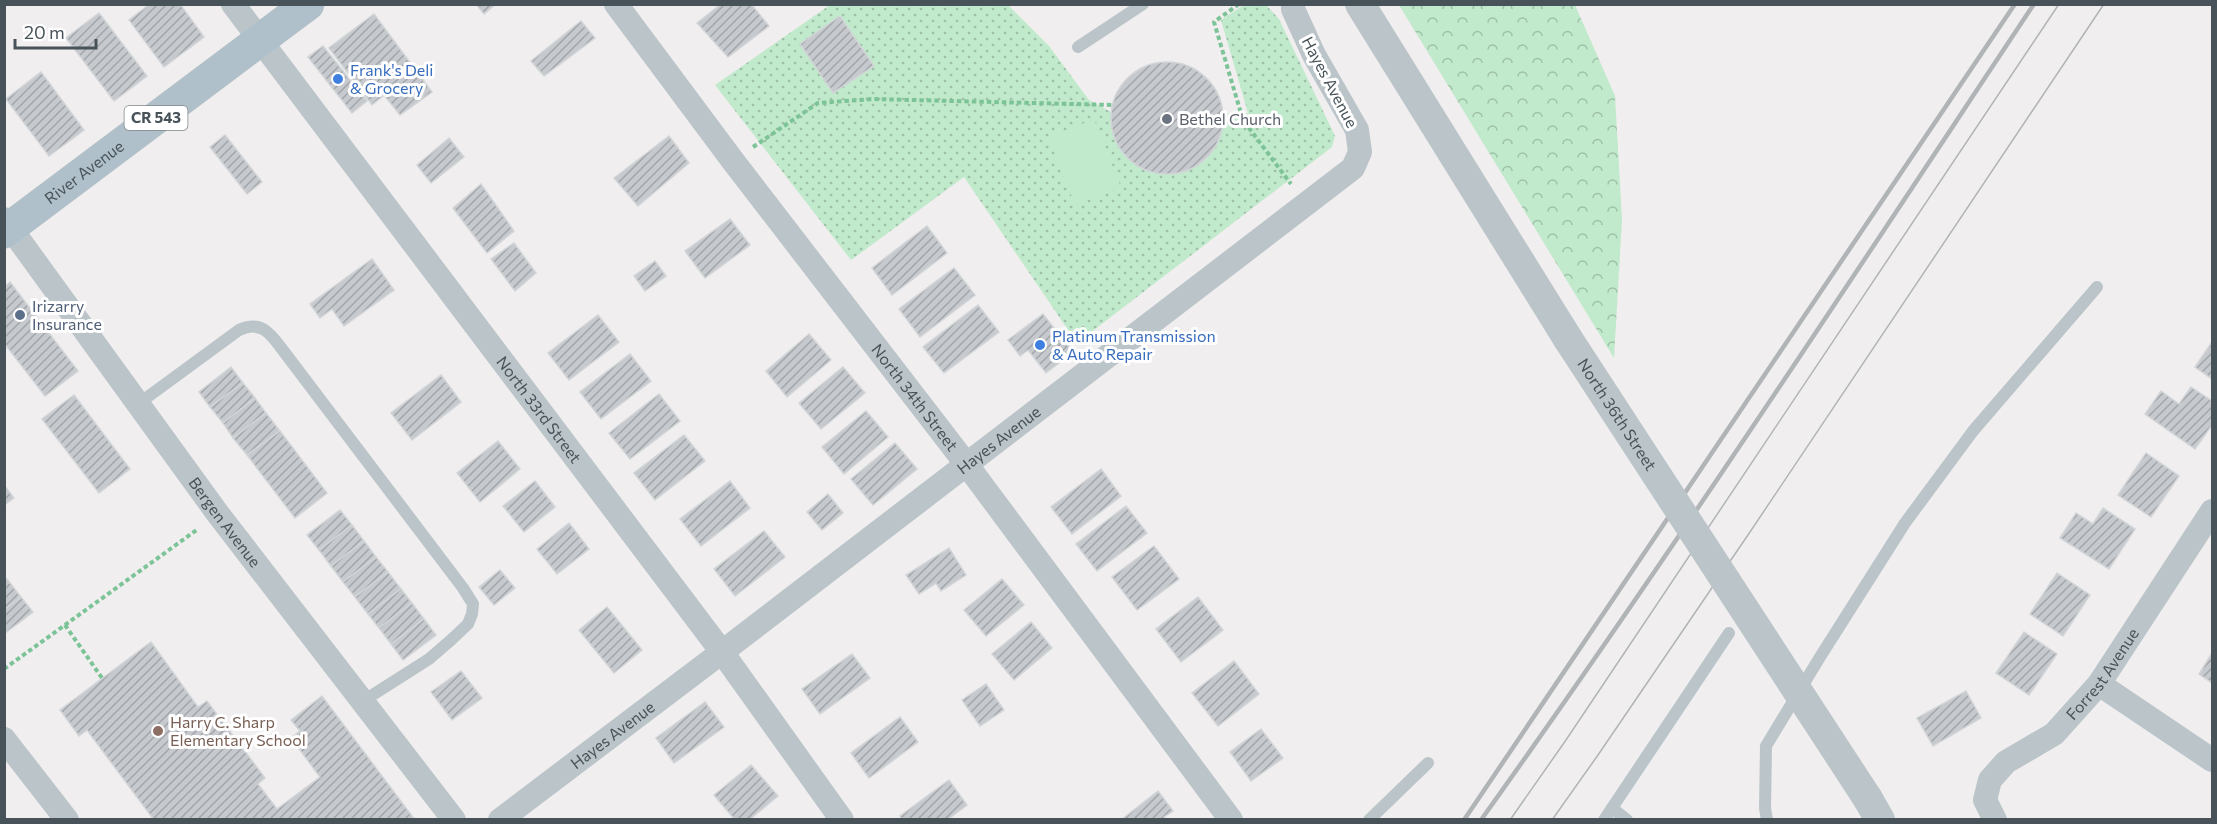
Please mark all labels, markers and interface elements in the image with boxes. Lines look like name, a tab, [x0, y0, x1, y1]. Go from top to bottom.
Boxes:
scale bar	[15, 12, 96, 50]
text: 20 m	[24, 21, 65, 43]
street label: Hayes Avenue	[1299, 33, 1362, 131]
place label: Frank's Deli & Grocery	[350, 60, 433, 97]
marker: Frank's Deli & Grocery	[331, 72, 345, 86]
road number: CR 543	[124, 106, 188, 130]
place label: Bethel Church	[1179, 109, 1281, 128]
marker: Bethel Church	[1160, 112, 1174, 126]
street label: River Avenue	[40, 136, 127, 207]
place label: Irizarry Insurance	[32, 296, 102, 333]
marker: Irizarry Insurance	[13, 308, 27, 322]
place label: Platinum Transmission & Auto Repair	[1052, 326, 1216, 363]
marker: Platinum Transmission & Auto Repair	[1033, 338, 1047, 352]
street label: North 34th Street	[868, 340, 963, 455]
street label: North 33rd Street	[493, 352, 586, 467]
street label: North 36th Street	[1574, 355, 1661, 474]
street label: Hayes Avenue	[953, 401, 1044, 478]
street label: Bergen Avenue	[185, 473, 265, 571]
street label: Forrest Avenue	[2062, 624, 2142, 723]
street label: Hayes Avenue	[566, 697, 658, 772]
place label: Harry C. Sharp Elementary School	[170, 712, 306, 749]
marker: Harry C. Sharp Elementary School	[151, 724, 165, 738]

